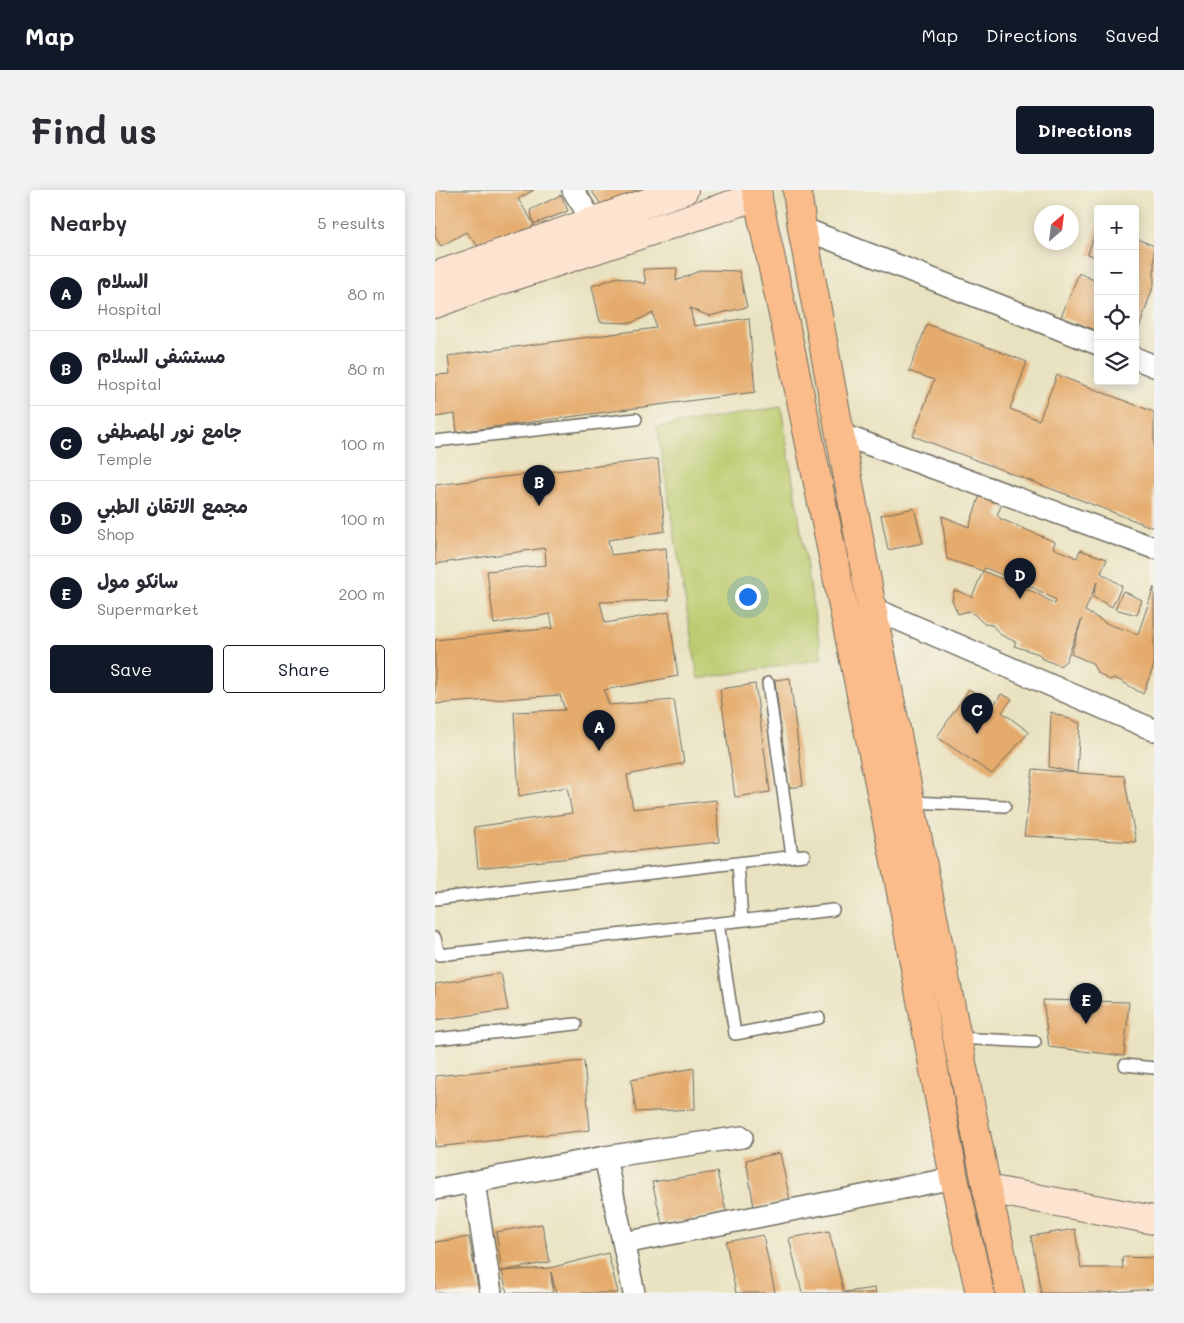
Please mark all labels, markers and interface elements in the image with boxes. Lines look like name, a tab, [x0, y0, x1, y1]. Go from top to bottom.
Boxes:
text: Map	[25, 20, 74, 51]
text: Map	[921, 23, 958, 47]
text: Directions	[986, 23, 1078, 47]
text: Saved	[1106, 23, 1159, 47]
button: Directions	[1016, 106, 1154, 154]
text: Find us	[30, 107, 157, 153]
north arrow	[1034, 205, 1079, 250]
map controls	[1094, 205, 1139, 385]
button: +	[1094, 205, 1139, 250]
text: Nearby	[50, 209, 127, 236]
text: 5 results	[317, 212, 385, 233]
button: −	[1094, 250, 1139, 295]
text: السلام	[97, 268, 148, 293]
text: A	[60, 283, 72, 304]
text: 80 m	[348, 283, 385, 304]
button: locate	[1094, 295, 1139, 340]
text: Hospital	[97, 298, 161, 319]
button: layers	[1094, 340, 1139, 385]
text: مستشفى السلام	[97, 343, 226, 368]
text: B	[61, 358, 71, 379]
text: 80 m	[348, 358, 385, 379]
text: Hospital	[97, 373, 161, 394]
text: جامع نور المصطفى	[97, 418, 242, 443]
text: C	[60, 433, 72, 454]
text: 100 m	[340, 433, 385, 454]
text: Temple	[97, 448, 152, 469]
pin: B	[523, 465, 555, 506]
text: مجمع الاتقان الطبي	[97, 493, 248, 518]
text: D	[60, 508, 72, 529]
text: 100 m	[340, 508, 385, 529]
text: Shop	[97, 523, 134, 544]
pin: D	[1004, 558, 1036, 599]
text: سانكو مول	[97, 568, 178, 593]
text: E	[61, 583, 71, 604]
text: 200 m	[338, 583, 385, 604]
your location	[735, 584, 761, 610]
text: Supermarket	[97, 598, 199, 619]
button: Save	[50, 645, 213, 693]
button: Share	[223, 645, 385, 693]
pin: C	[961, 693, 993, 734]
pin: A	[583, 710, 615, 751]
pin: E	[1070, 983, 1102, 1024]

